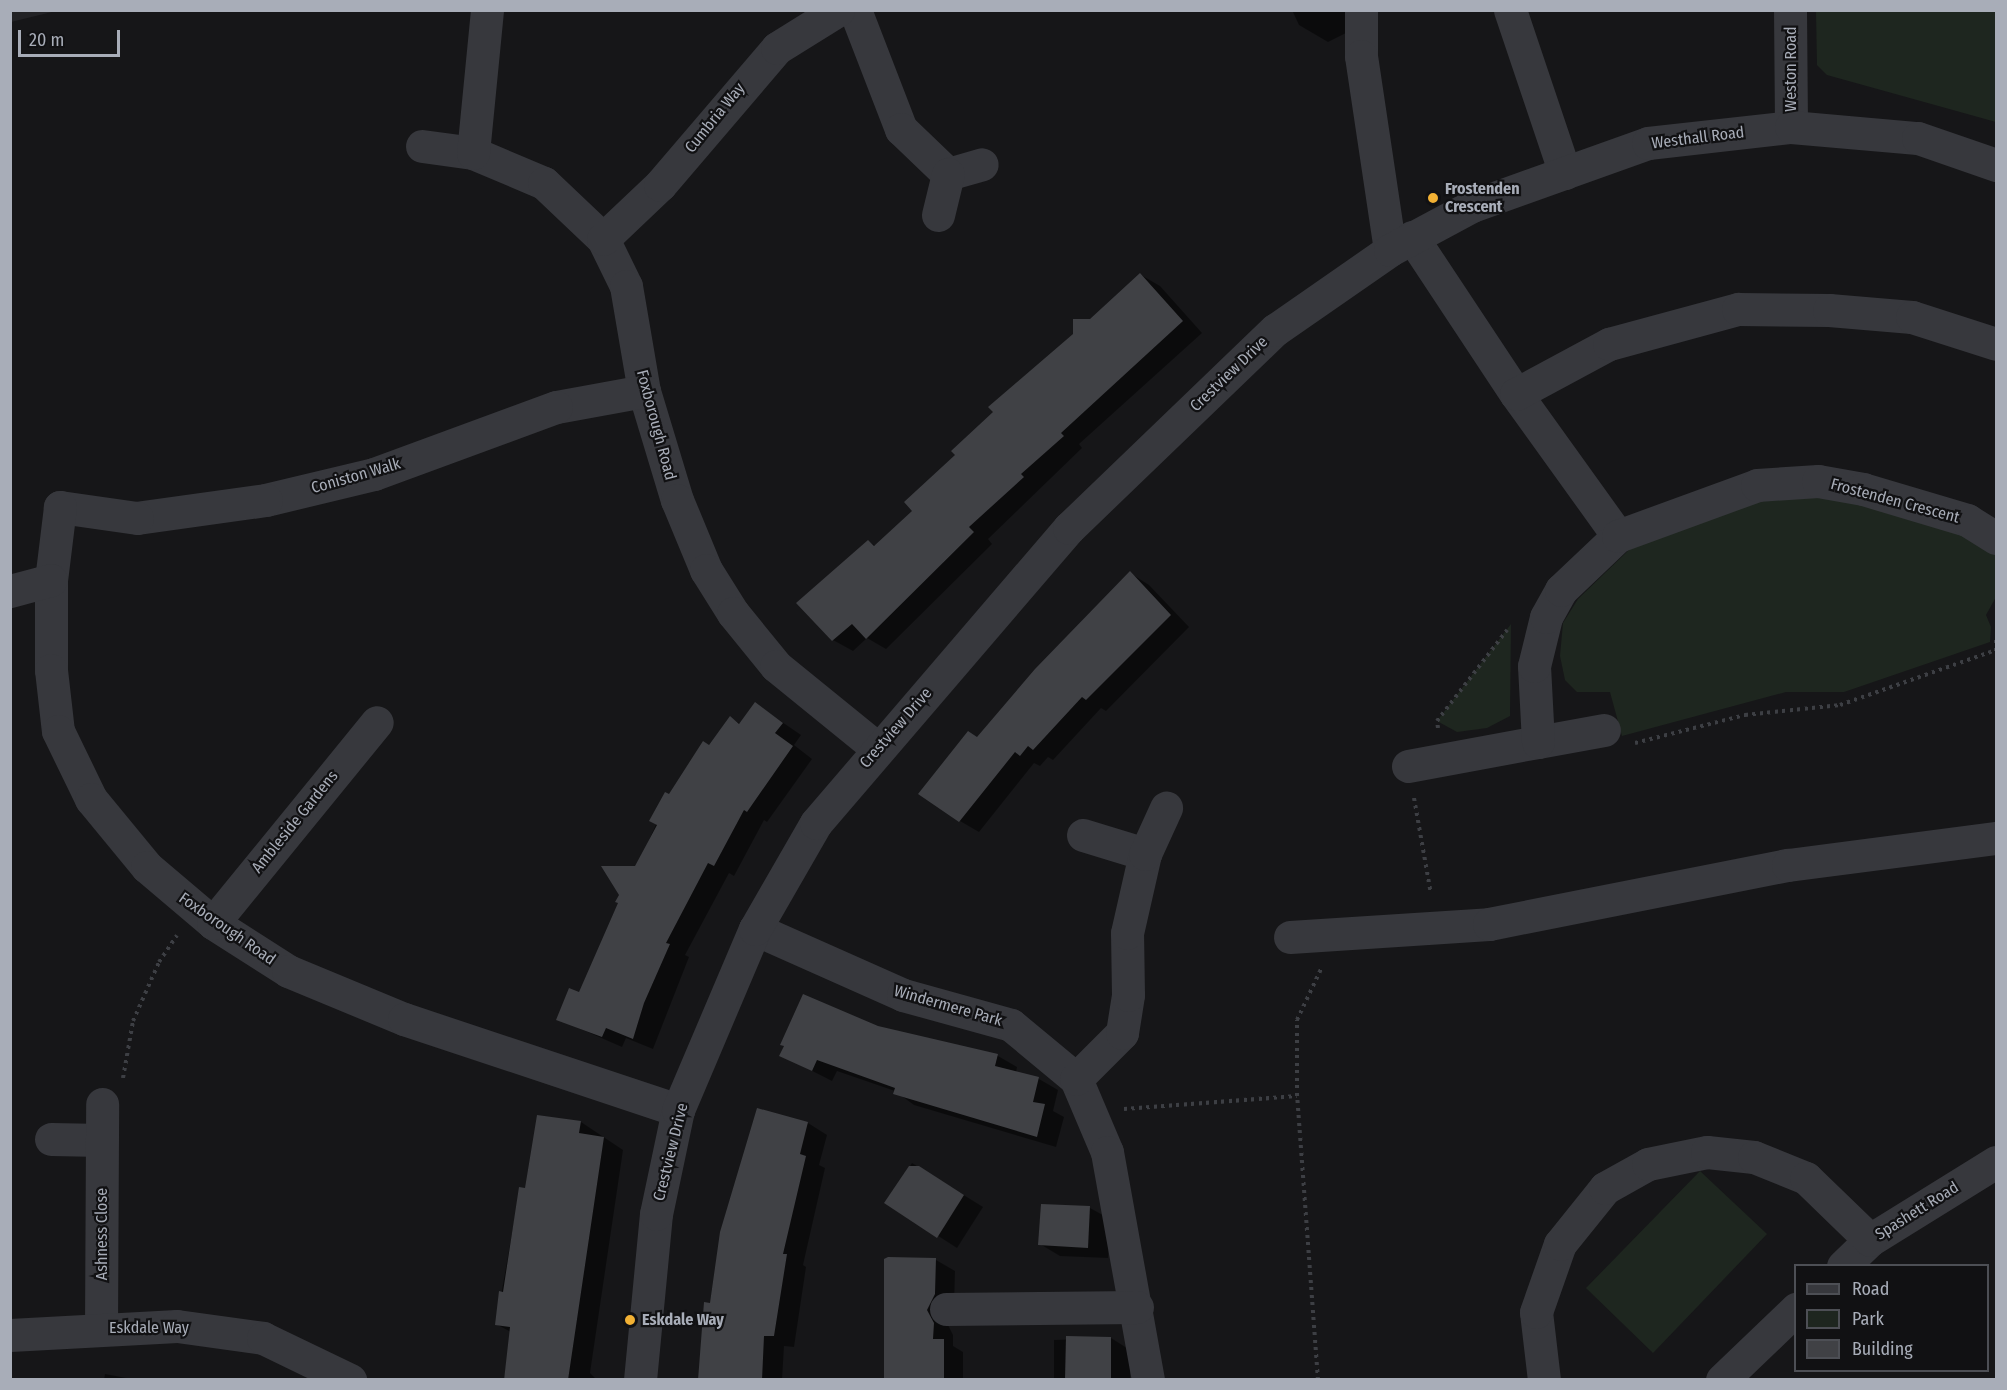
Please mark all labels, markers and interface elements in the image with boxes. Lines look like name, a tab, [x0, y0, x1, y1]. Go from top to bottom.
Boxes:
scale bar	[21, 18, 123, 56]
street label: Weston Road	[1781, 26, 1801, 112]
text: 20 m	[29, 29, 64, 51]
street label: Cumbria Way	[681, 79, 749, 157]
street label: Westhall Road	[1651, 123, 1745, 153]
place label: Frostenden Crescent	[1445, 179, 1520, 217]
marker: Frostenden Crescent	[1426, 191, 1440, 205]
street label: Crestview Drive	[1186, 332, 1272, 416]
street label: Foxborough Road	[632, 368, 680, 482]
street label: Coniston Walk	[309, 454, 403, 498]
street label: Frostenden Crescent	[1828, 475, 1962, 527]
street label: Crestview Drive	[856, 684, 936, 772]
street label: Ambleside Gardens	[248, 767, 342, 877]
street label: Foxborough Road	[175, 889, 279, 969]
street label: Windermere Park	[892, 981, 1004, 1031]
street label: Crestview Drive	[650, 1101, 692, 1203]
street label: Spashett Road	[1872, 1178, 1962, 1244]
street label: Ashness Close	[92, 1188, 112, 1280]
legend	[1794, 1264, 1989, 1372]
text: Road	[1852, 1278, 1889, 1300]
text: Park	[1852, 1308, 1884, 1330]
place label: Eskdale Way	[642, 1310, 724, 1330]
marker: Eskdale Way	[623, 1313, 637, 1327]
street label: Eskdale Way	[109, 1318, 189, 1338]
text: Building	[1852, 1338, 1913, 1360]

